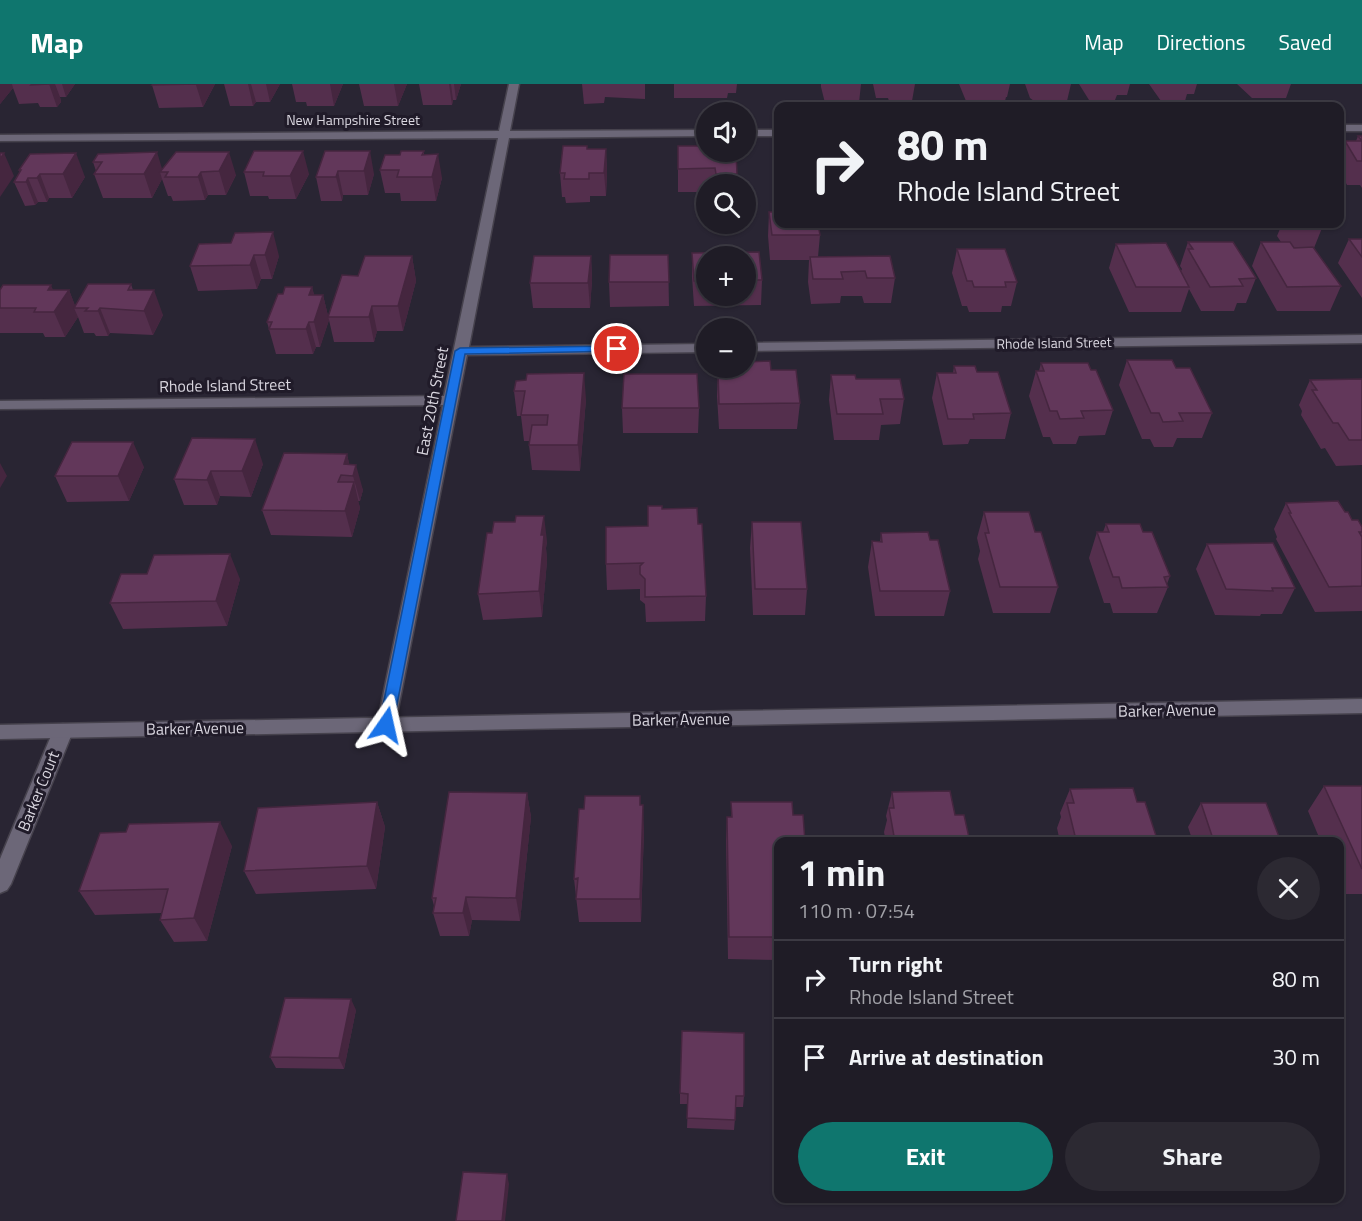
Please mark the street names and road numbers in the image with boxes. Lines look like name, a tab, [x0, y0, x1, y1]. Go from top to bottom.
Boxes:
street label: New Hampshire Street	[286, 109, 420, 130]
street label: Rhode Island Street	[996, 331, 1112, 354]
street label: East 20th Street	[410, 344, 454, 457]
street label: Rhode Island Street	[159, 372, 292, 398]
street label: Barker Avenue	[1118, 697, 1216, 723]
street label: Barker Avenue	[632, 706, 730, 732]
street label: Barker Avenue	[146, 715, 244, 741]
street label: Barker Court	[11, 747, 65, 835]

